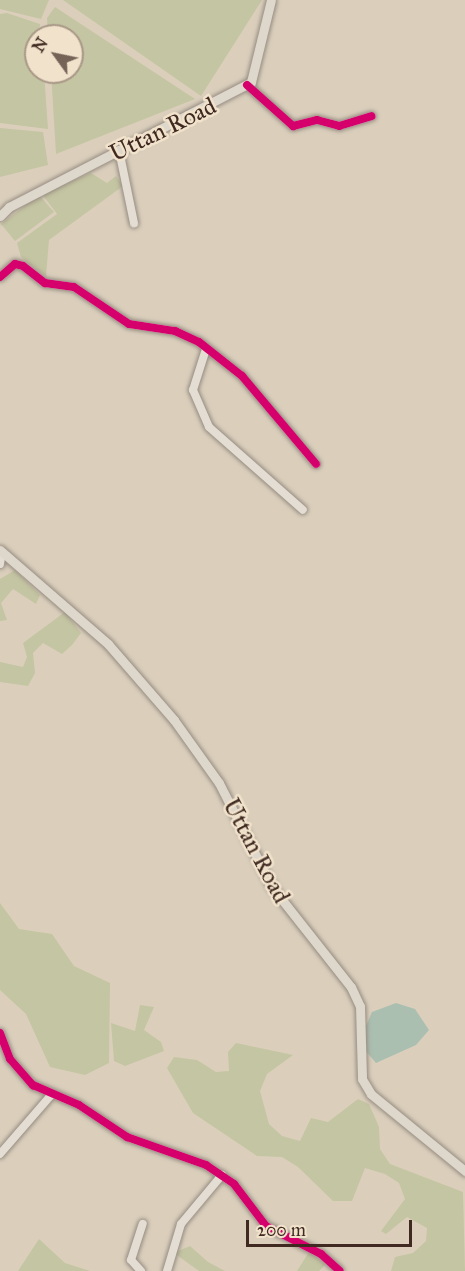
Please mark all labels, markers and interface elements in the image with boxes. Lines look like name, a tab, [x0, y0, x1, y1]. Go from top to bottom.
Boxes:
north arrow	[24, 24, 84, 84]
text: N	[28, 34, 52, 56]
street label: Uttan Road	[105, 92, 221, 168]
street label: Uttan Road	[216, 794, 296, 908]
scale bar	[249, 1208, 416, 1246]
text: 200 m	[257, 1219, 306, 1241]

